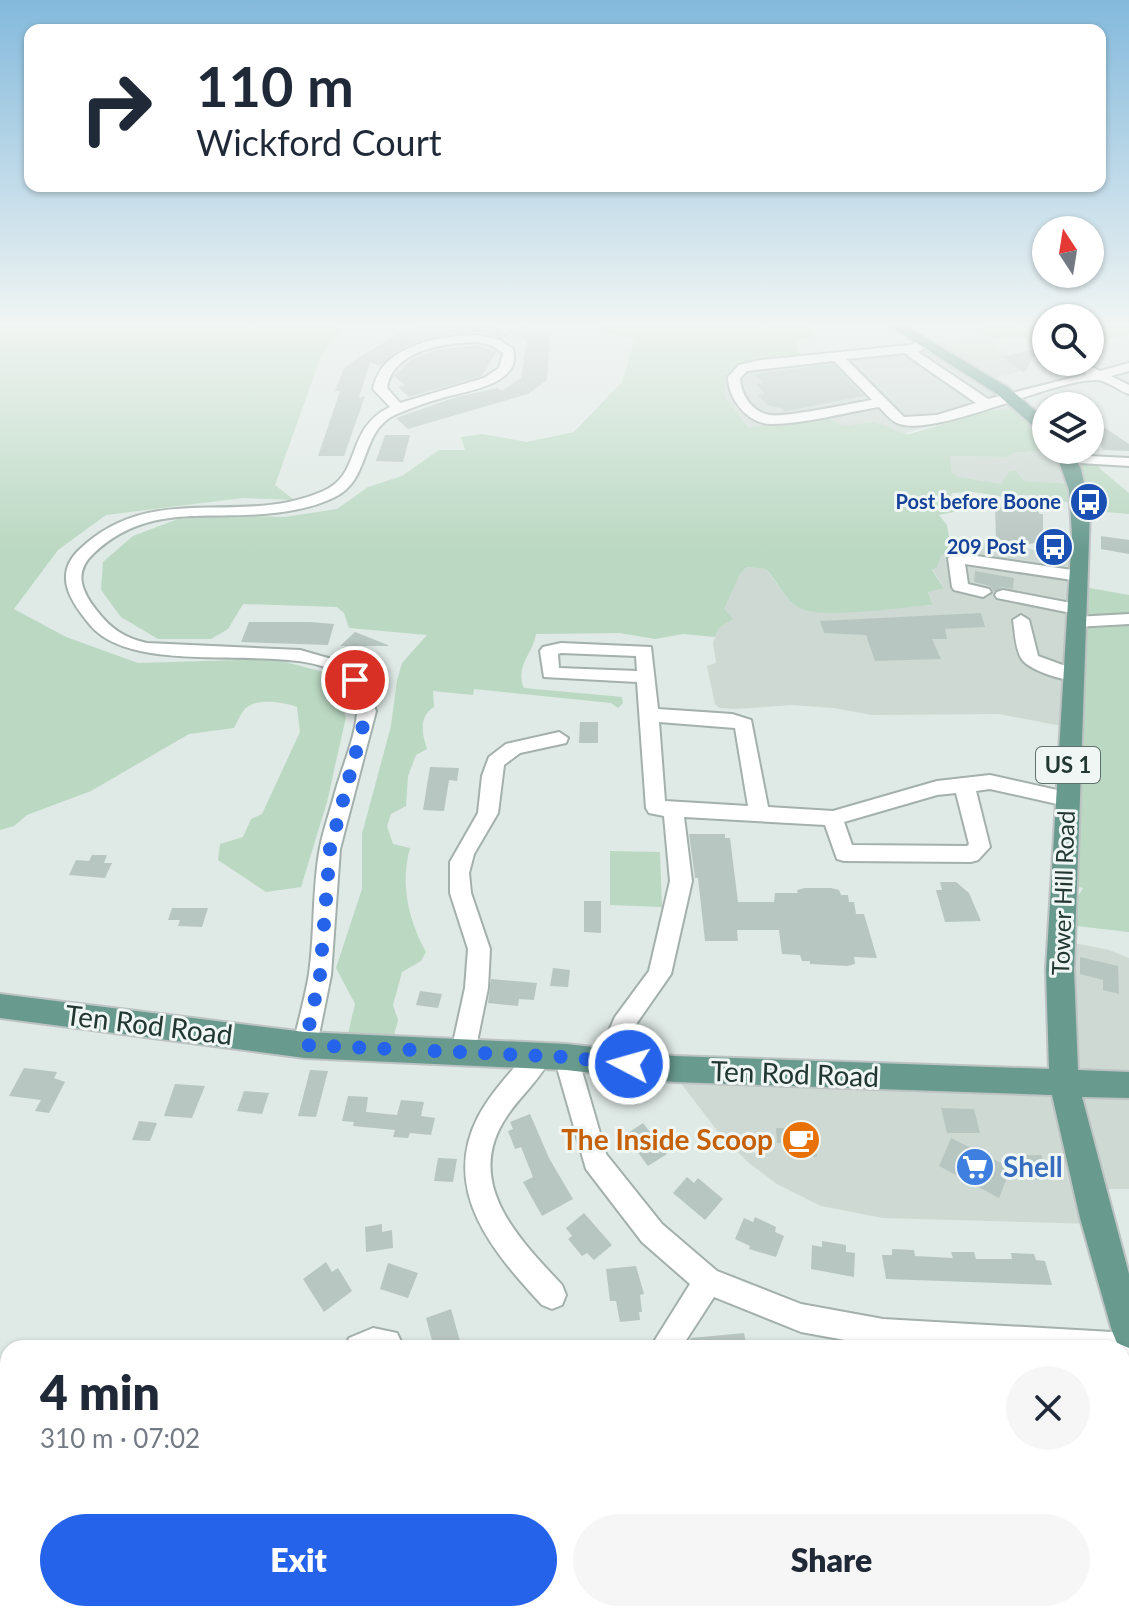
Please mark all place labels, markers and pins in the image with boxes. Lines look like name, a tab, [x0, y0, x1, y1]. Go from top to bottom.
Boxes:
bus stop icon: Post before Boone	[1068, 481, 1110, 523]
place label: Post before Boone	[896, 489, 1061, 513]
bus stop icon: 209 Post	[1033, 526, 1075, 568]
place label: 209 Post	[947, 534, 1027, 558]
pin	[321, 646, 389, 714]
cafe icon: The Inside Scoop	[780, 1119, 822, 1161]
place label: The Inside Scoop	[561, 1122, 773, 1156]
supermarket icon: Shell	[954, 1146, 996, 1188]
place label: Shell	[1003, 1149, 1063, 1183]

